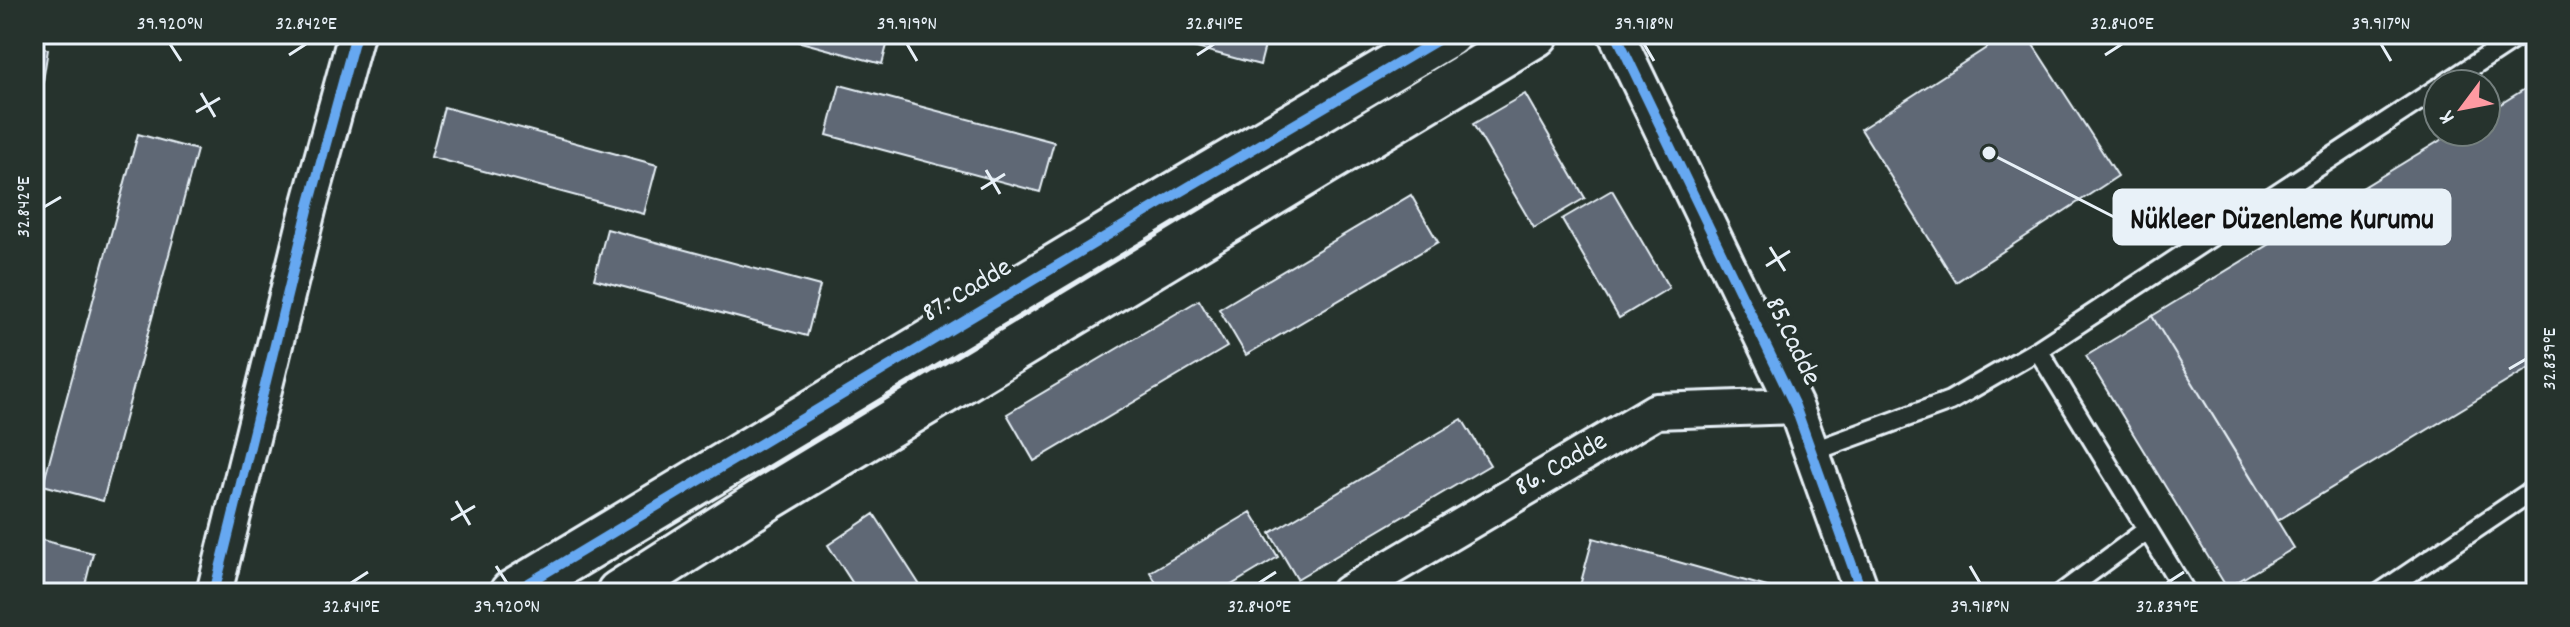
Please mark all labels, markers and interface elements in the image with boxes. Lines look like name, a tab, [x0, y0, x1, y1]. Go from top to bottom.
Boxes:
text: 39.920°N	[137, 11, 203, 39]
text: 32.842°E	[275, 11, 337, 39]
text: 39.919°N	[877, 11, 937, 39]
text: 32.841°E	[1185, 11, 1243, 39]
text: 39.918°N	[1614, 11, 1674, 39]
text: 32.840°E	[2090, 11, 2154, 39]
text: 39.917°N	[2352, 11, 2410, 39]
north arrow	[2422, 68, 2502, 148]
text: K	[2432, 104, 2464, 129]
text: 32.842°E	[11, 176, 39, 238]
callout: Nükleer Düzenleme Kurumu	[2114, 190, 2450, 244]
text: Nükleer Düzenleme Kurumu	[2130, 201, 2434, 244]
street label: 87. Cadde	[915, 249, 1021, 335]
street label: 85.Cadde	[1752, 291, 1830, 393]
text: 32.839°E	[2537, 328, 2565, 390]
street label: 86. Cadde	[1508, 423, 1616, 509]
text: 32.841°E	[322, 594, 380, 622]
text: 39.920°N	[474, 594, 540, 622]
text: 32.840°E	[1227, 594, 1291, 622]
text: 39.918°N	[1950, 594, 2010, 622]
text: 32.839°E	[2136, 594, 2198, 622]

